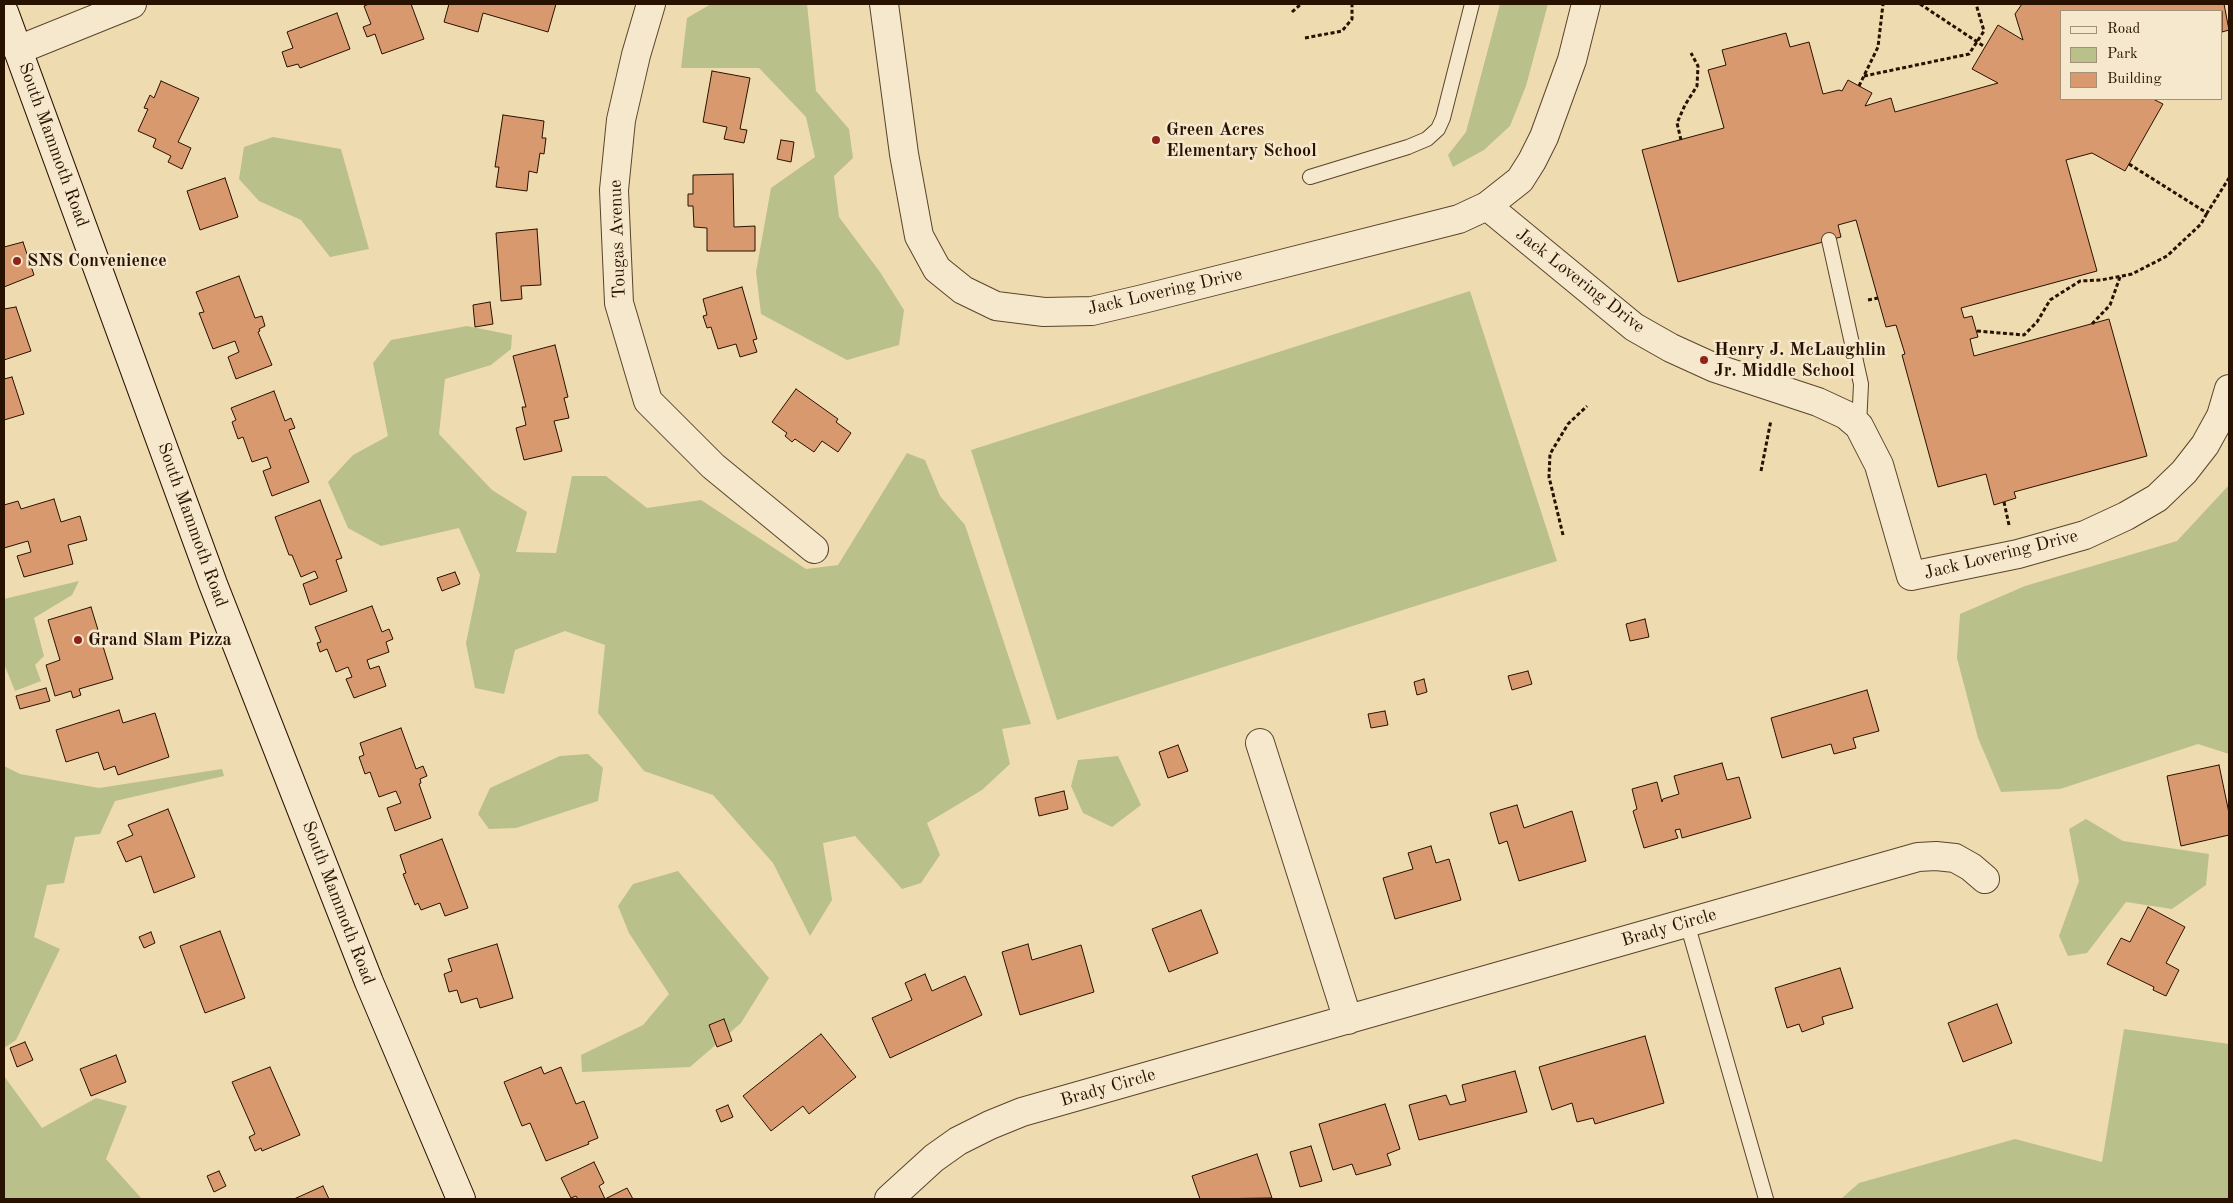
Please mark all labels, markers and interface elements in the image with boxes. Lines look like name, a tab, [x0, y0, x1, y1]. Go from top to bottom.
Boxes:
legend	[2060, 10, 2223, 100]
text: Road	[2107, 22, 2140, 37]
text: Park	[2107, 47, 2138, 62]
street label: South Mammoth Road	[13, 60, 93, 230]
text: Building	[2107, 72, 2162, 87]
place label: Green Acres Elementary School	[1166, 119, 1317, 162]
marker: Green Acres Elementary School	[1150, 134, 1162, 146]
street label: Tougas Avenue	[605, 179, 631, 299]
street label: Jack Lovering Drive	[1511, 224, 1649, 338]
place label: SNS Convenience	[27, 250, 167, 272]
marker: SNS Convenience	[11, 255, 23, 267]
street label: Jack Lovering Drive	[1086, 264, 1244, 320]
place label: Henry J. McLaughlin Jr. Middle School	[1714, 339, 1886, 382]
marker: Henry J. McLaughlin Jr. Middle School	[1698, 354, 1710, 366]
street label: South Mammoth Road	[152, 440, 232, 610]
street label: Jack Lovering Drive	[1922, 525, 2080, 585]
place label: Grand Slam Pizza	[88, 629, 232, 651]
marker: Grand Slam Pizza	[72, 634, 84, 646]
street label: South Mammoth Road	[297, 818, 379, 988]
street label: Brady Circle	[1619, 904, 1719, 952]
street label: Brady Circle	[1058, 1064, 1158, 1112]

